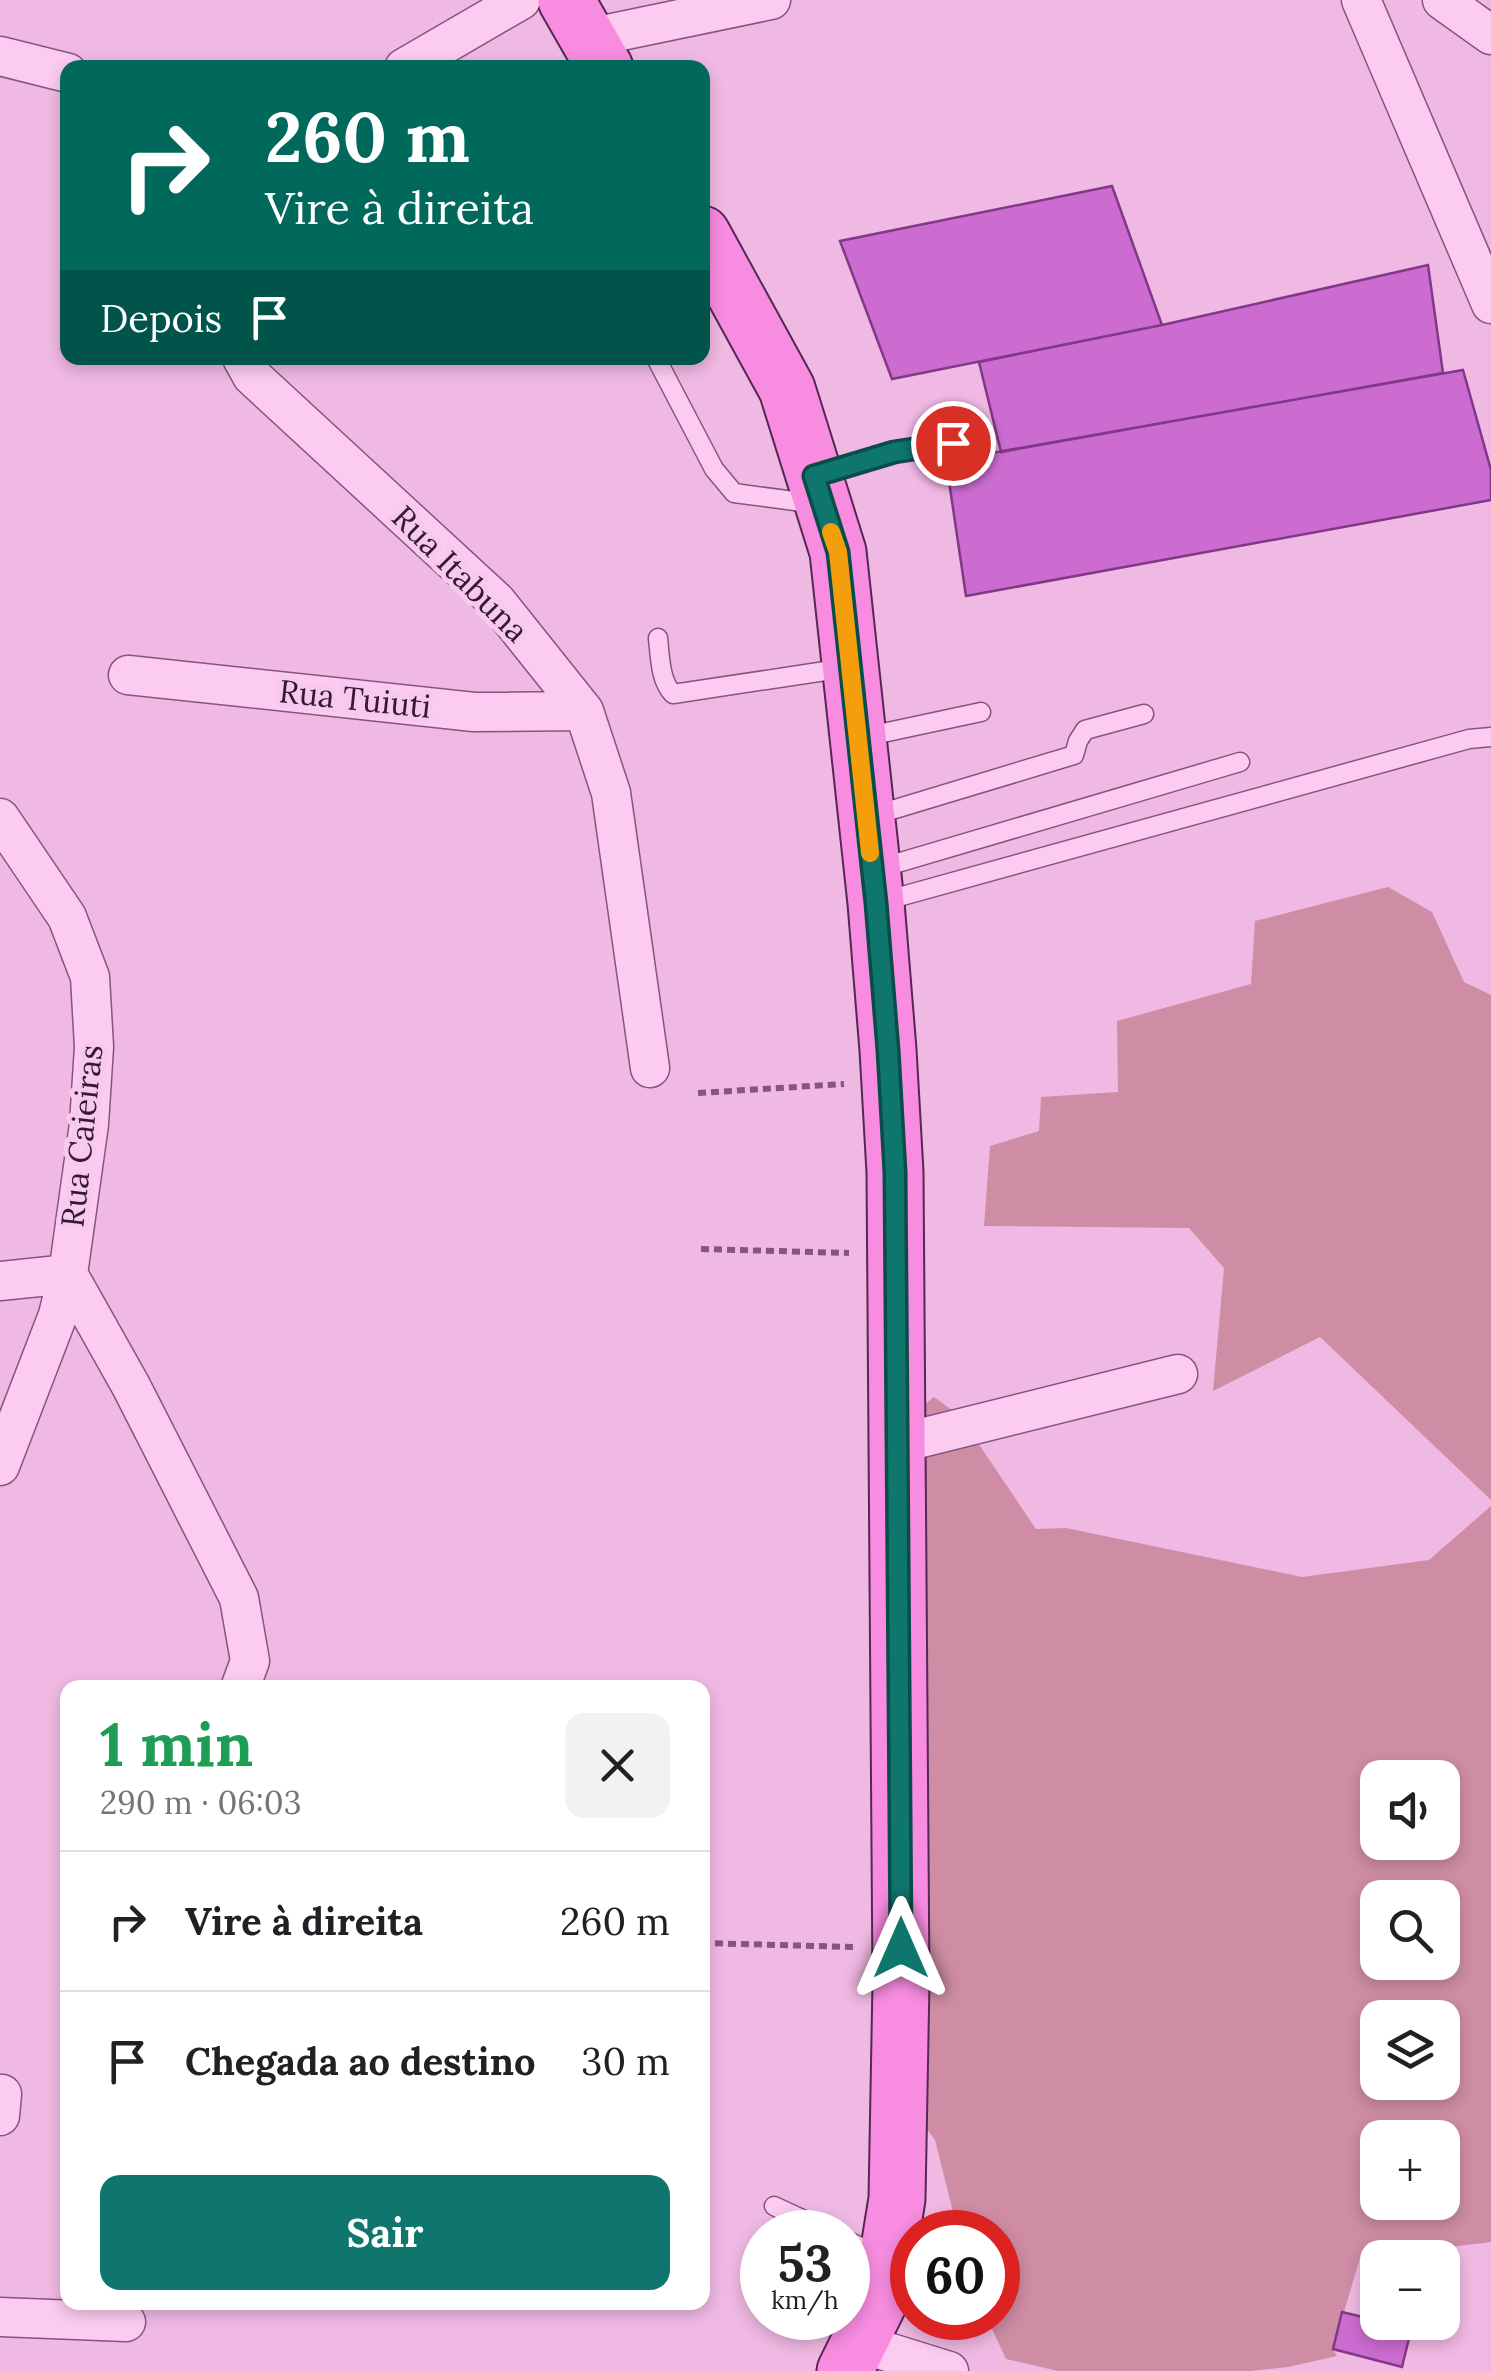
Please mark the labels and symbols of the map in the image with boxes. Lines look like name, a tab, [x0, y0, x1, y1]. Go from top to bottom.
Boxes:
pin	[911, 401, 996, 486]
street label: Rua Itabuna	[383, 497, 537, 651]
street label: Rua Tuiuti	[277, 670, 433, 727]
street label: Rua Caieiras	[52, 1043, 111, 1229]
position arrow	[849, 1896, 953, 2000]
speed limit sign: 60	[890, 2210, 1020, 2340]

